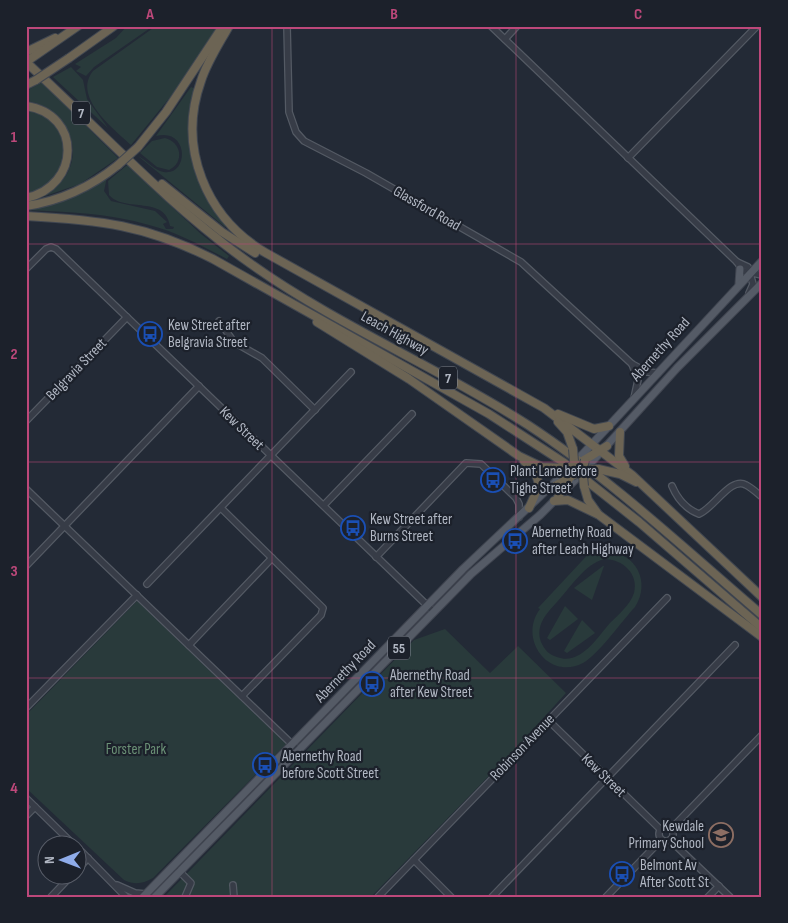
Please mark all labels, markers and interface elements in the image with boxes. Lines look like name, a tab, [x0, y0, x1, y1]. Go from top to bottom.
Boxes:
text: A	[145, 5, 154, 24]
text: B	[390, 5, 398, 24]
text: C	[634, 5, 642, 24]
road number: 7	[72, 102, 90, 125]
text: 1	[11, 128, 18, 147]
street label: Glassford Road	[390, 182, 464, 235]
street label: Leach Highway	[358, 307, 432, 360]
street label: Abernethy Road	[626, 313, 694, 386]
place label: Kew Street after Belgravia Street	[168, 316, 251, 352]
bus stop icon: Kew Street after Belgravia Street	[137, 321, 163, 347]
street label: Belgravia Street	[42, 334, 111, 405]
text: 2	[10, 345, 18, 364]
road number: 7	[439, 366, 457, 389]
street label: Kew Street	[215, 402, 268, 455]
place label: Plant Lane before Tighe Street	[510, 462, 597, 498]
bus stop icon: Plant Lane before Tighe Street	[480, 467, 506, 493]
place label: Kew Street after Burns Street	[370, 510, 453, 546]
bus stop icon: Kew Street after Burns Street	[340, 515, 366, 541]
place label: Abernethy Road after Leach Highway	[531, 523, 634, 559]
bus stop icon: Abernethy Road after Leach Highway	[502, 528, 528, 554]
text: 3	[10, 562, 18, 581]
street label: Abernethy Road	[310, 636, 380, 707]
road number: 55	[388, 636, 410, 660]
place label: Abernethy Road after Kew Street	[389, 666, 473, 702]
bus stop icon: Abernethy Road after Kew Street	[359, 671, 385, 697]
street label: Robinson Avenue	[486, 710, 559, 785]
park label: Forster Park	[106, 740, 166, 759]
place label: Abernethy Road before Scott Street	[281, 747, 379, 783]
street label: Kew Street	[577, 749, 630, 802]
bus stop icon: Abernethy Road before Scott Street	[252, 752, 278, 778]
text: 4	[10, 779, 18, 798]
place label: Kewdale Primary School	[628, 817, 704, 853]
school or university icon: Kewdale Primary School	[708, 822, 734, 848]
north arrow	[38, 836, 88, 886]
text: N	[41, 856, 58, 864]
place label: Belmont Av After Scott St	[639, 856, 709, 892]
bus stop icon: Belmont Av After Scott St	[609, 861, 635, 887]

